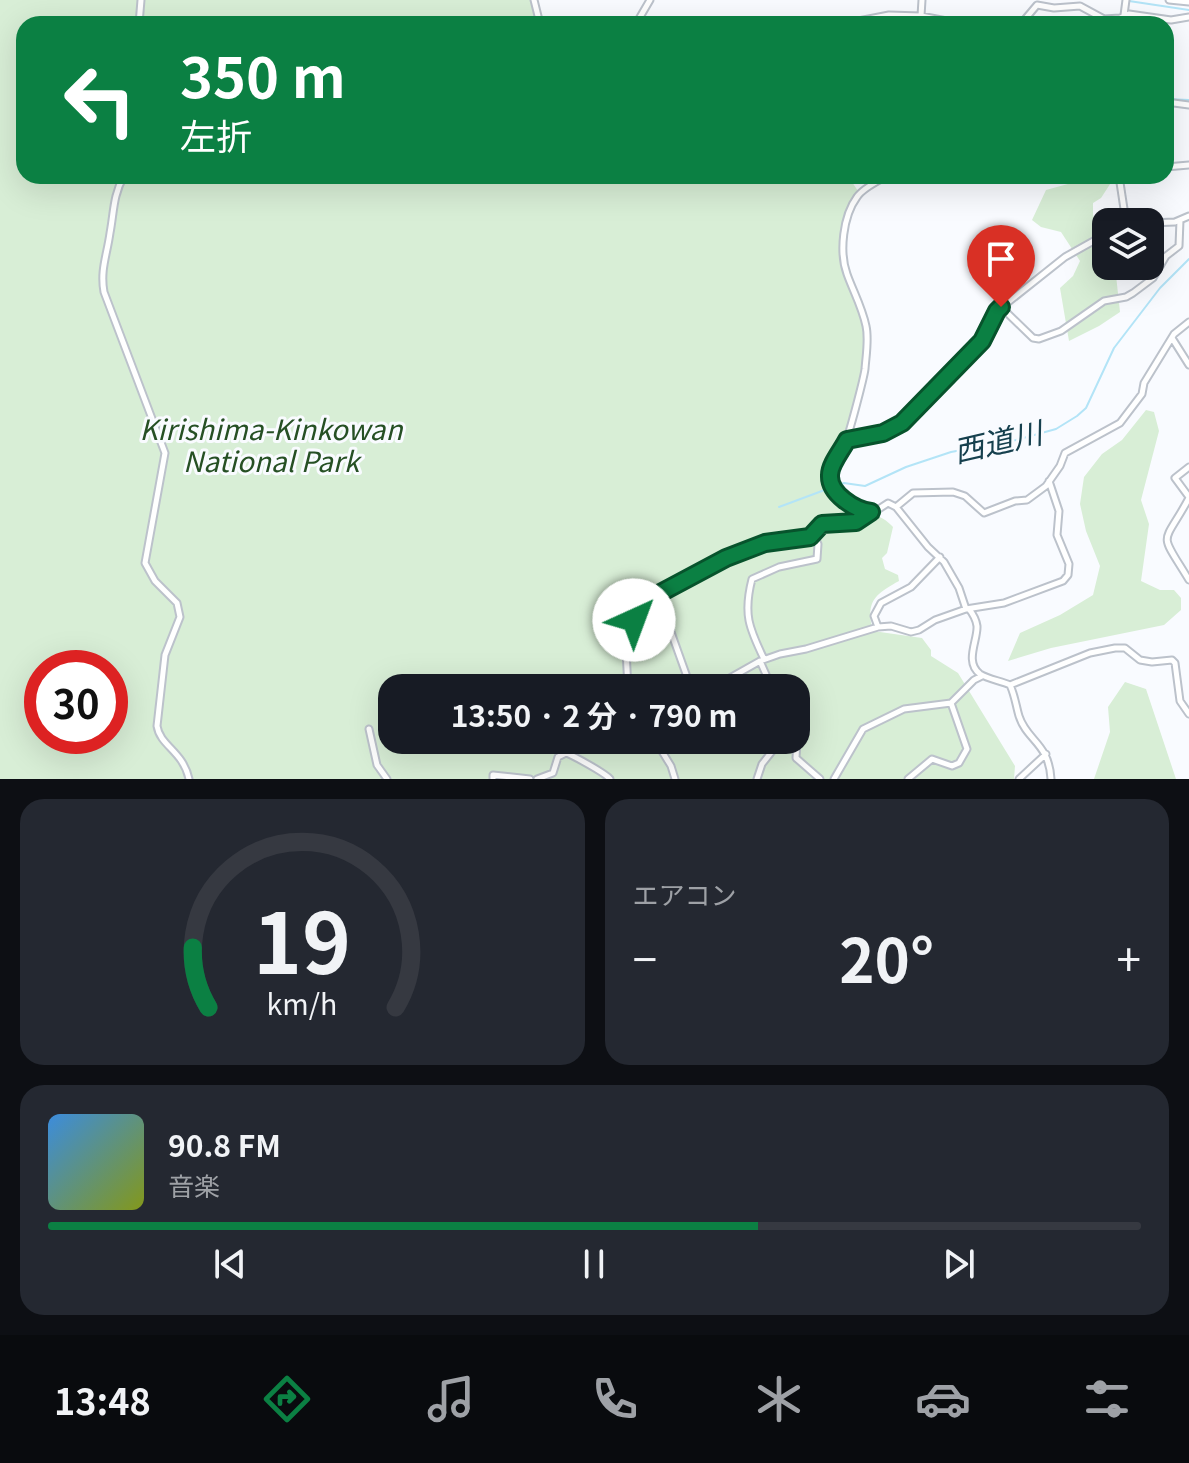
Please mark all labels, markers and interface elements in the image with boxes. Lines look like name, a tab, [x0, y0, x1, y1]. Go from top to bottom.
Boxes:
text: 350 m	[180, 33, 346, 114]
icon: left	[48, 48, 152, 152]
text: 左折	[180, 108, 252, 160]
map controls	[1092, 208, 1164, 280]
button: layers	[1092, 208, 1164, 280]
pin	[967, 225, 1035, 307]
icon: arrive	[979, 237, 1023, 281]
park label: Kirishima-Kinkowan National Park	[140, 408, 403, 480]
water label: 西道川	[949, 408, 1049, 472]
position arrow	[592, 578, 676, 662]
speed limit sign: 30	[24, 650, 128, 754]
text: 13:50 · 2 分 · 790 m	[451, 692, 737, 736]
text: エアコン	[633, 875, 737, 912]
text: 19	[253, 877, 351, 998]
text: 20°	[839, 913, 934, 1000]
text: −	[633, 925, 657, 989]
text: +	[1117, 925, 1141, 989]
text: km/h	[267, 982, 338, 1023]
text: 90.8 FM	[168, 1122, 281, 1166]
text: 音楽	[168, 1166, 220, 1203]
icon: previous	[208, 1242, 252, 1286]
icon: pause	[572, 1242, 616, 1286]
icon: next	[937, 1242, 981, 1286]
icon: directions	[259, 1371, 315, 1427]
icon: music	[423, 1371, 479, 1427]
icon: phone	[587, 1371, 643, 1427]
icon: climate	[751, 1371, 807, 1427]
icon: car	[915, 1371, 971, 1427]
icon: filters	[1079, 1371, 1135, 1427]
text: 13:48	[54, 1373, 151, 1425]

